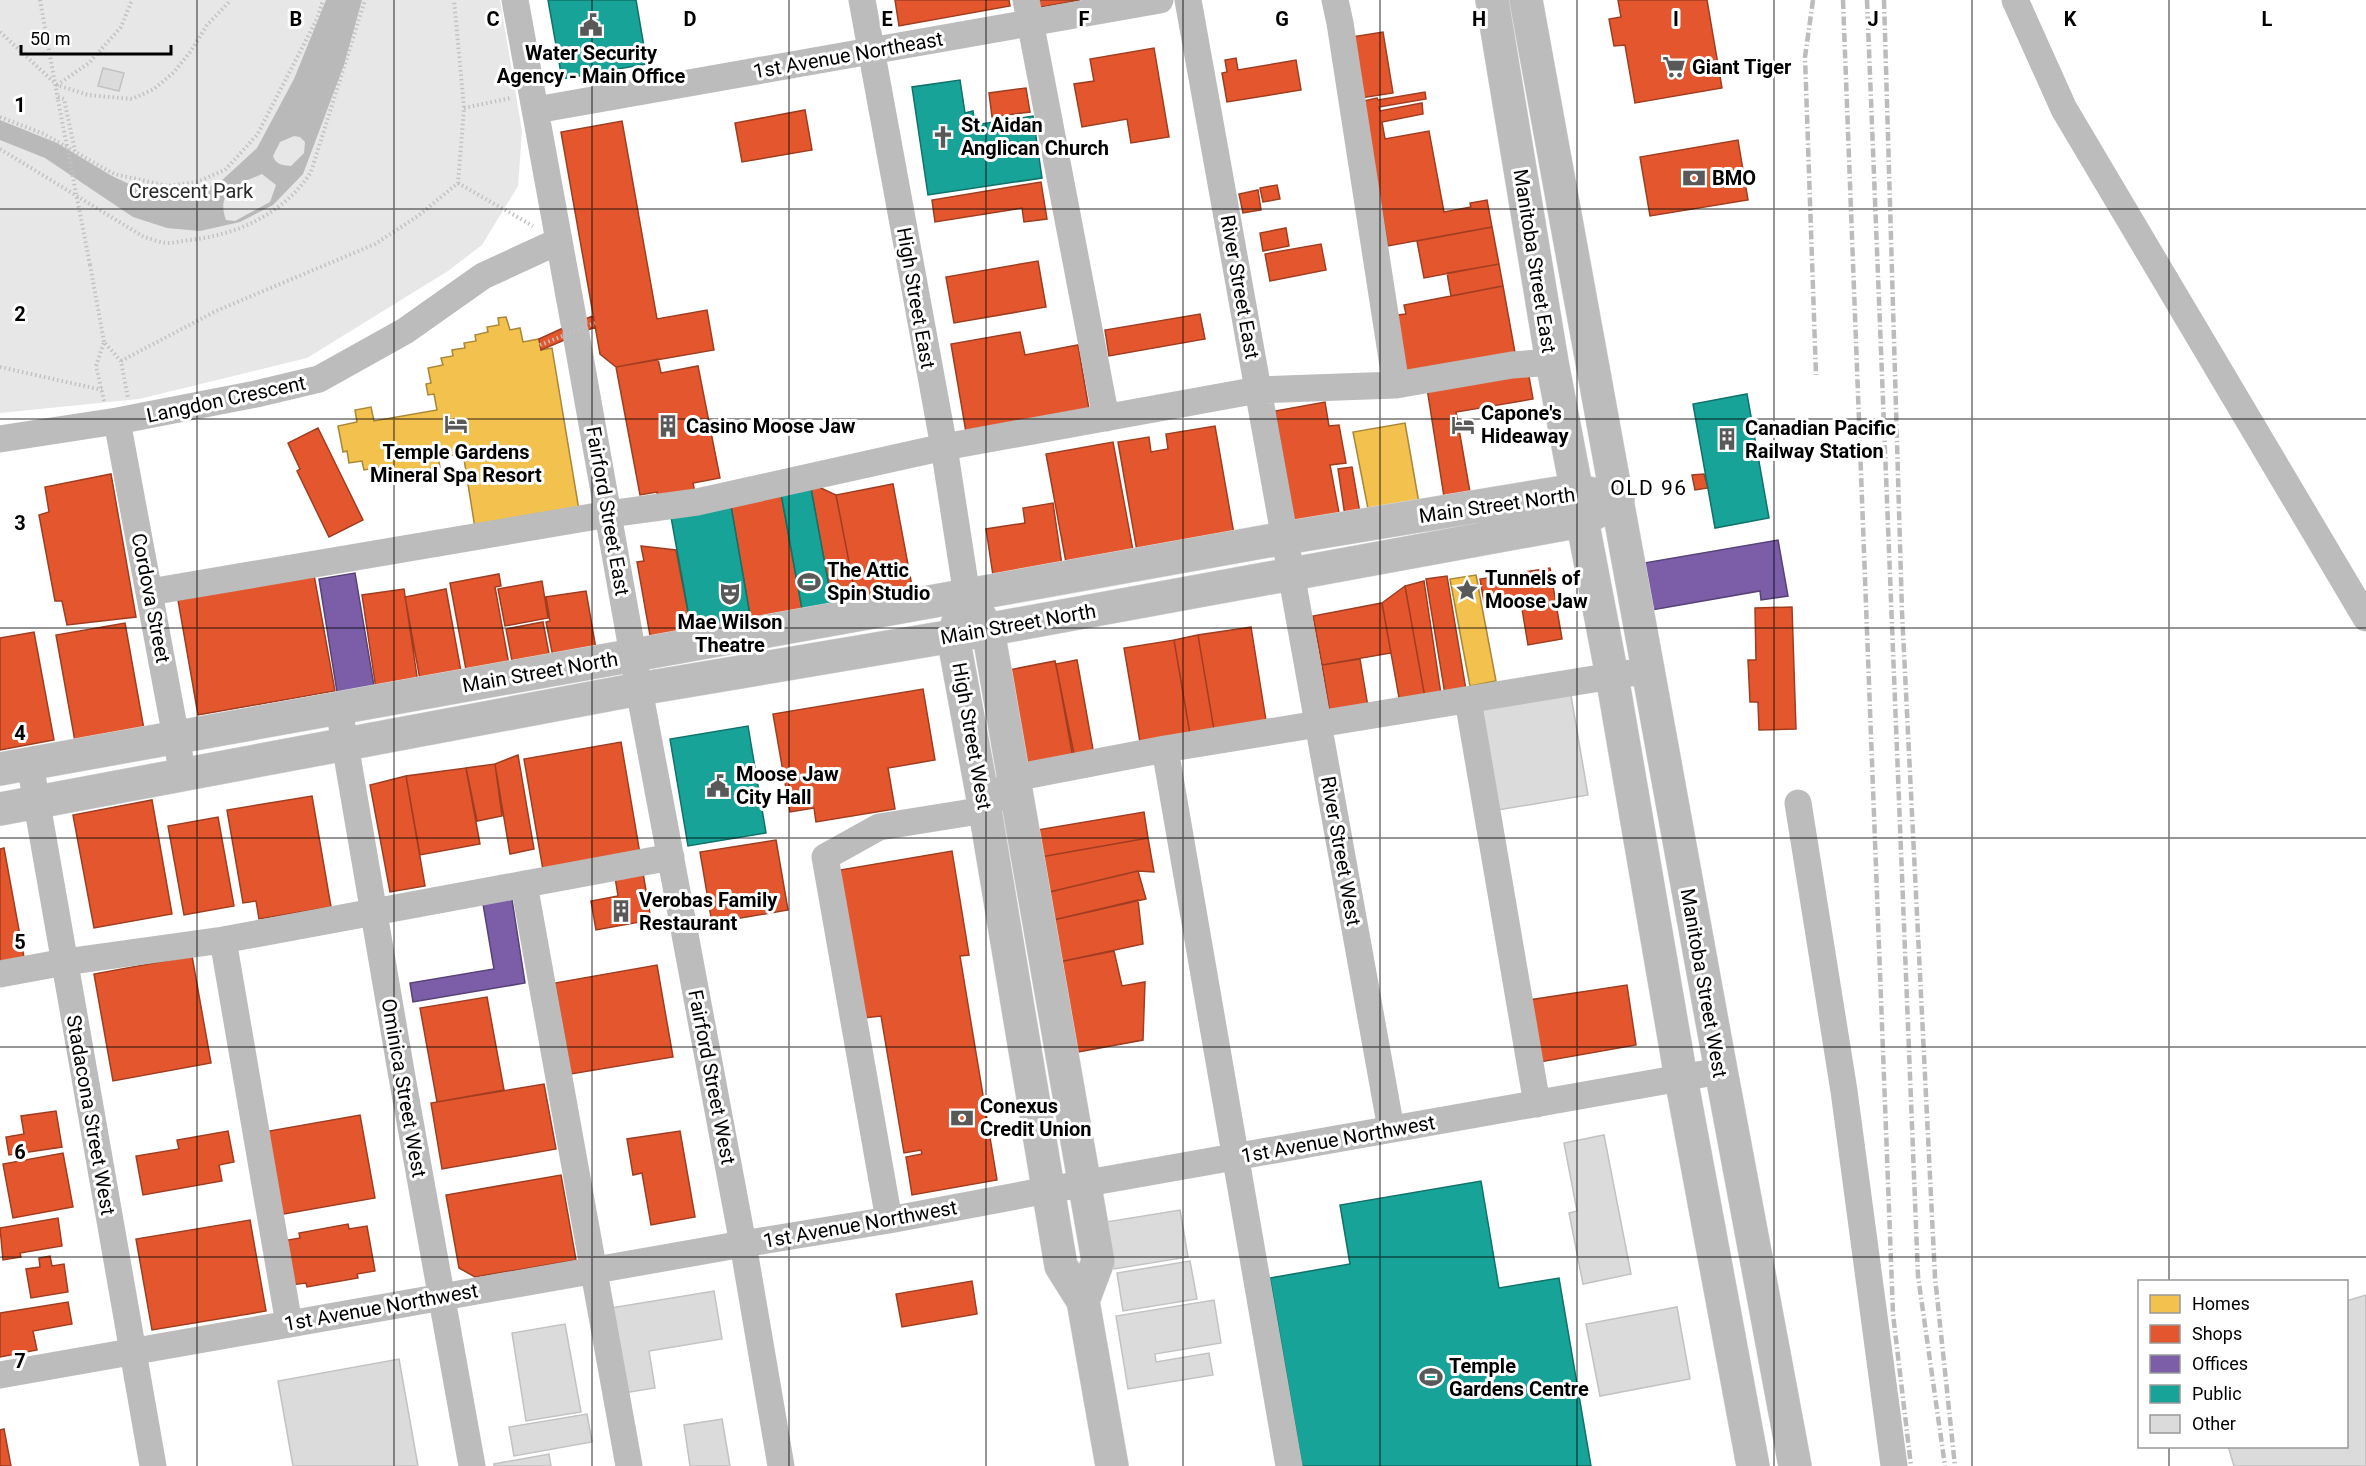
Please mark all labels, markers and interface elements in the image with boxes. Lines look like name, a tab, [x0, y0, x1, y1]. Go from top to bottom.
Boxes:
text: B	[290, 7, 302, 31]
text: C	[486, 7, 500, 31]
text: D	[684, 7, 697, 31]
text: E	[881, 7, 893, 31]
text: F	[1079, 7, 1090, 31]
text: G	[1275, 7, 1289, 31]
text: H	[1472, 7, 1486, 31]
text: I	[1673, 7, 1679, 31]
text: J	[1867, 7, 1879, 31]
text: K	[2064, 7, 2077, 31]
text: L	[2262, 7, 2273, 31]
public building icon: Water Security Agency - Main Office	[578, 12, 604, 38]
scale bar	[21, 18, 171, 56]
street label: 1st Avenue Northeast	[751, 26, 945, 84]
text: 50 m	[30, 28, 70, 49]
place label: Water Security Agency - Main Office	[497, 41, 685, 88]
supermarket icon: Giant Tiger	[1661, 54, 1687, 80]
place label: Giant Tiger	[1692, 55, 1792, 79]
text: 1	[14, 93, 26, 117]
place label: St. Aidan Anglican Church	[961, 113, 1109, 160]
church icon: St. Aidan Anglican Church	[930, 124, 956, 150]
bank icon: BMO	[1681, 165, 1707, 191]
place label: BMO	[1712, 166, 1756, 190]
street label: Manitoba Street East	[1509, 167, 1561, 355]
park label: Crescent Park	[129, 179, 254, 203]
street label: River Street East	[1216, 213, 1264, 361]
street label: High Street East	[892, 225, 940, 371]
text: 2	[14, 302, 26, 326]
street label: Langdon Crescent	[144, 370, 308, 428]
place label: Capone's Hideaway	[1481, 401, 1569, 448]
hotel icon: Temple Gardens Mineral Spa Resort	[443, 411, 469, 437]
hotel icon: Capone's Hideaway	[1450, 412, 1476, 438]
building icon: Casino Moose Jaw	[655, 413, 681, 439]
place label: Casino Moose Jaw	[686, 414, 856, 438]
place label: Canadian Pacific Railway Station	[1745, 416, 1896, 463]
street label: Fairford Street East	[581, 425, 635, 597]
building icon: Canadian Pacific Railway Station	[1714, 426, 1740, 452]
place label: Temple Gardens Mineral Spa Resort	[370, 440, 542, 487]
district label: OLD 96	[1610, 476, 1688, 500]
street label: Main Street North	[1417, 482, 1577, 528]
text: 3	[14, 511, 26, 535]
street label: Cordova Street	[127, 531, 175, 665]
place label: The Attic Spin Studio	[827, 558, 930, 605]
place label: Tunnels of Moose Jaw	[1485, 566, 1588, 613]
sports icon: The Attic Spin Studio	[796, 569, 822, 595]
place icon: Tunnels of Moose Jaw	[1454, 577, 1480, 603]
theatre icon: Mae Wilson Theatre	[717, 581, 743, 607]
street label: Main Street North	[938, 599, 1098, 649]
place label: Mae Wilson Theatre	[678, 610, 782, 657]
street label: Main Street North	[460, 647, 620, 697]
street label: High Street West	[947, 661, 997, 811]
text: 4	[14, 721, 26, 745]
place label: Moose Jaw City Hall	[736, 762, 839, 809]
public building icon: Moose Jaw City Hall	[705, 773, 731, 799]
street label: River Street West	[1316, 774, 1366, 928]
street label: Manitoba Street West	[1676, 887, 1732, 1079]
place label: Verobas Family Restaurant	[639, 888, 778, 935]
building icon: Verobas Family Restaurant	[608, 898, 634, 924]
text: 5	[14, 930, 26, 954]
street label: Fairford Street West	[683, 988, 741, 1166]
street label: Ominica Street West	[376, 997, 432, 1179]
street label: Stadacona Street West	[62, 1013, 120, 1217]
place label: Conexus Credit Union	[980, 1094, 1092, 1141]
bank icon: Conexus Credit Union	[949, 1105, 975, 1131]
street label: 1st Avenue Northwest	[1239, 1110, 1437, 1168]
text: 6	[14, 1140, 26, 1164]
street label: 1st Avenue Northwest	[761, 1195, 959, 1253]
street label: 1st Avenue Northwest	[282, 1278, 480, 1336]
legend	[2138, 1280, 2348, 1448]
text: Homes	[2192, 1293, 2250, 1314]
text: Shops	[2192, 1323, 2242, 1344]
text: 7	[14, 1349, 26, 1373]
text: Offices	[2192, 1353, 2248, 1374]
place label: Temple Gardens Centre	[1449, 1354, 1589, 1401]
sports icon: Temple Gardens Centre	[1418, 1364, 1444, 1390]
text: Public	[2192, 1383, 2242, 1404]
text: Other	[2192, 1413, 2236, 1434]

